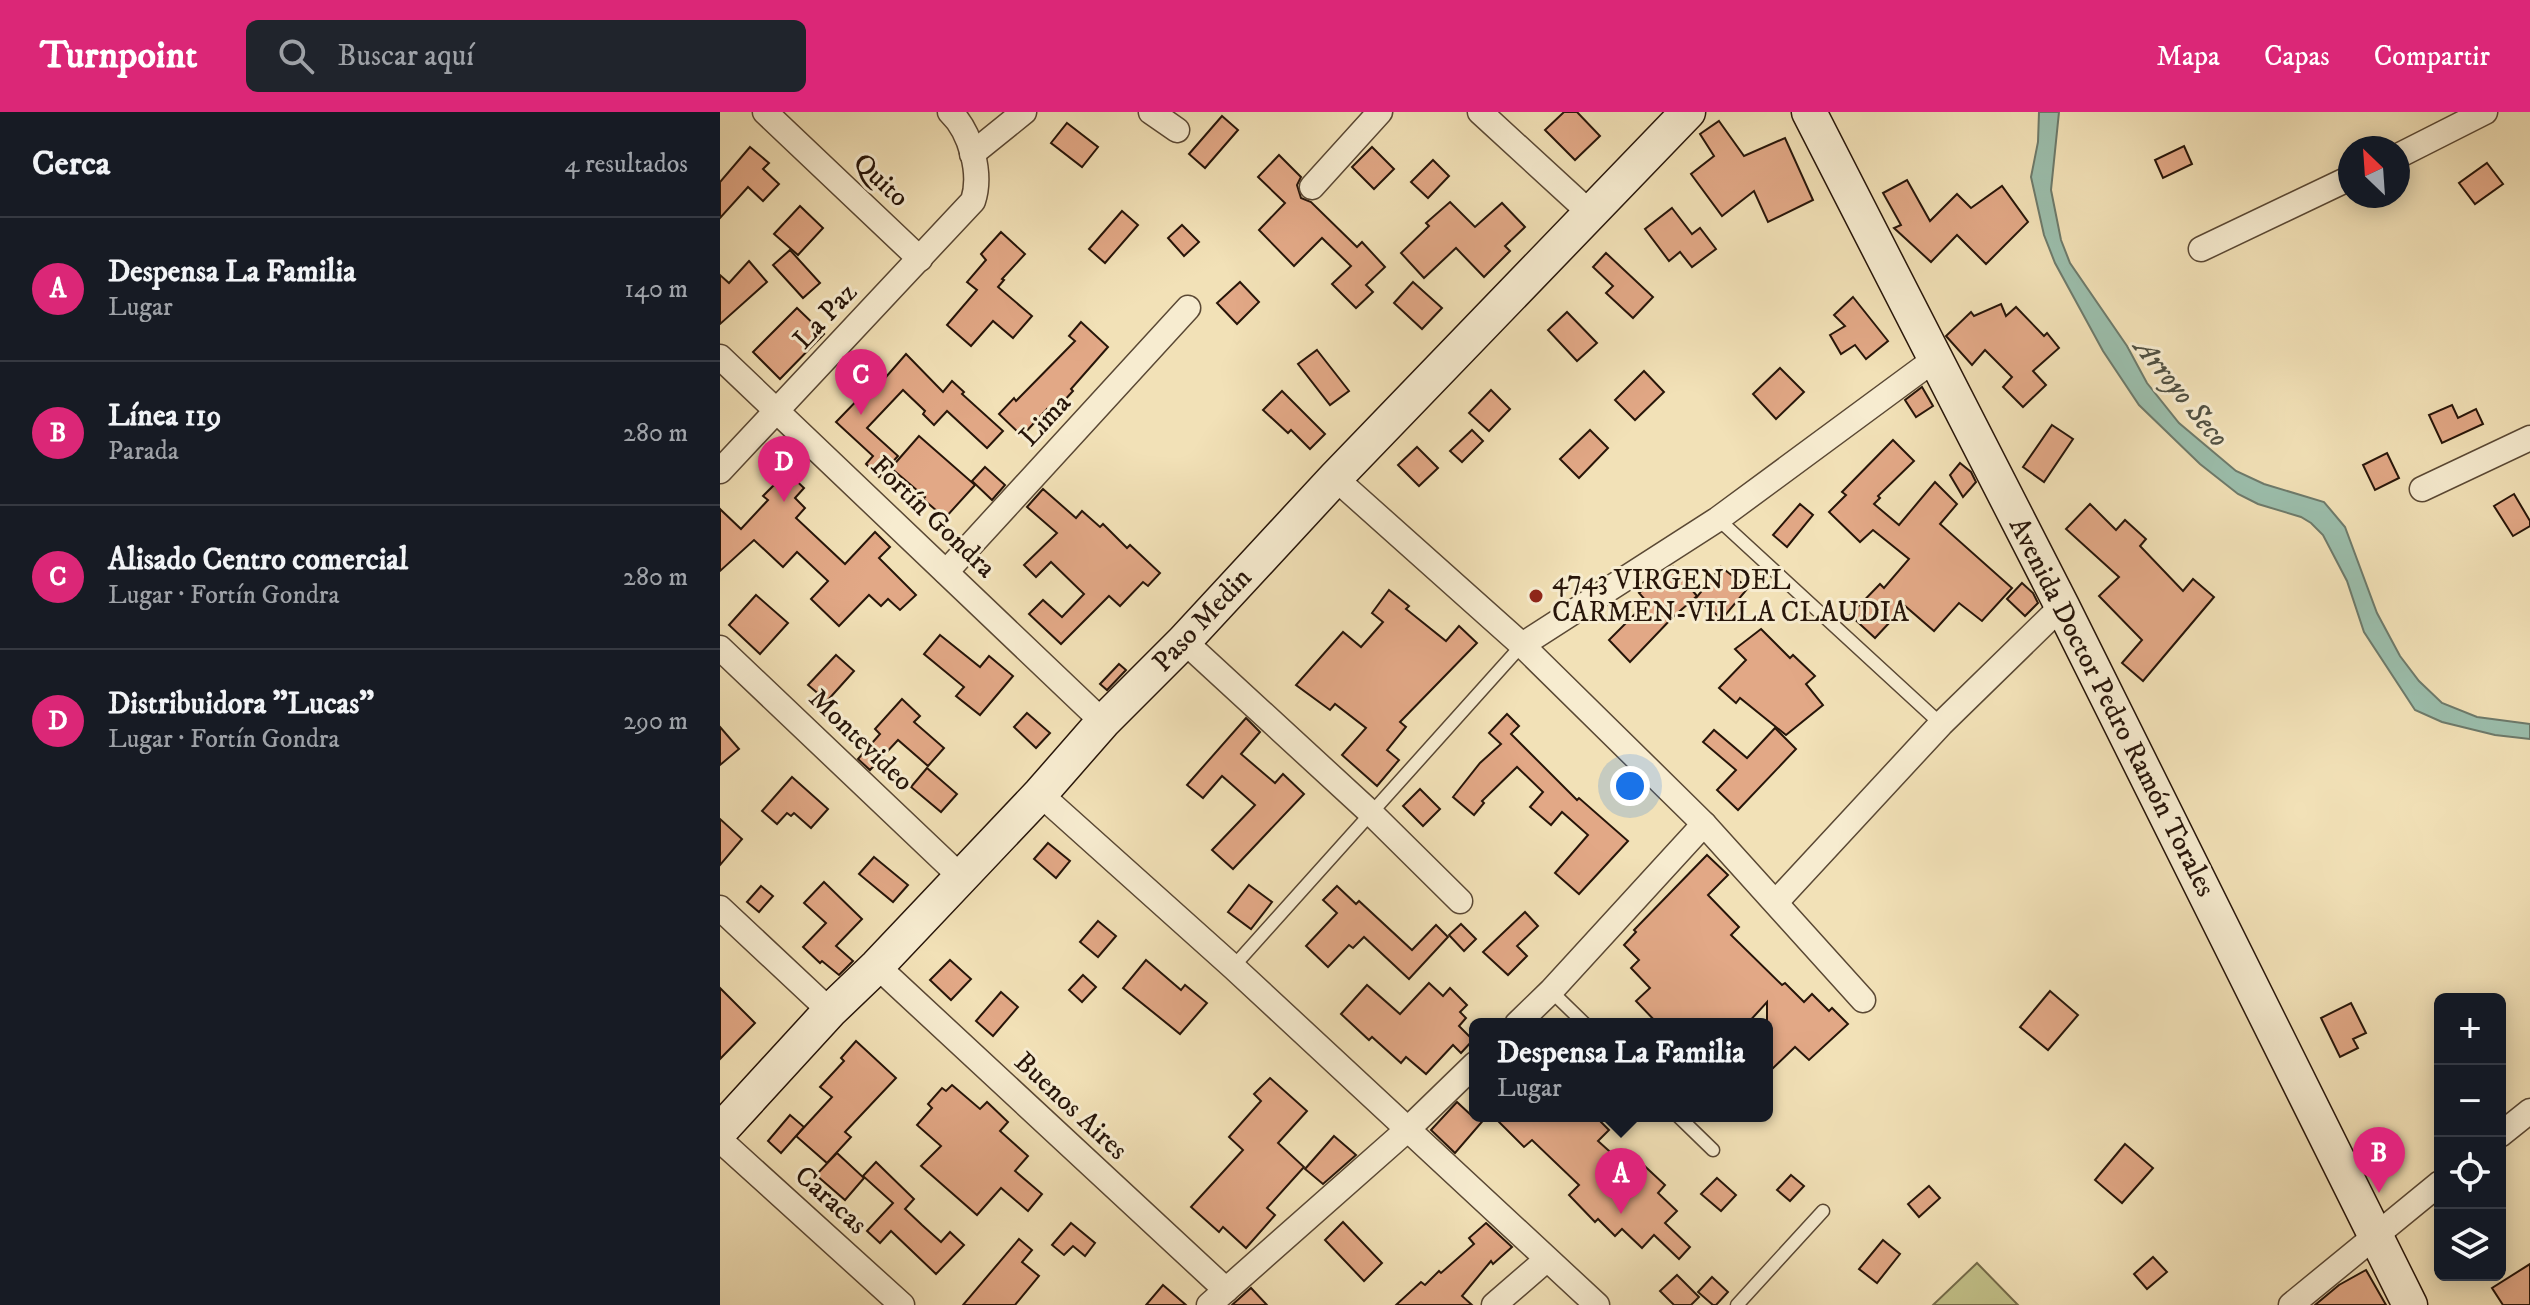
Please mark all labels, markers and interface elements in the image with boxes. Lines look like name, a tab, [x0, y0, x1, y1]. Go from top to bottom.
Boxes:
search box	[246, 20, 806, 92]
text: Turnpoint	[40, 32, 198, 80]
icon: search	[274, 34, 318, 78]
text: Buscar aquí	[338, 38, 474, 75]
text: Mapa	[2156, 39, 2220, 74]
text: Capas	[2264, 39, 2330, 74]
text: Compartir	[2374, 39, 2490, 74]
north arrow	[2338, 136, 2410, 208]
text: Cerca	[32, 143, 110, 185]
street label: Quito	[846, 145, 916, 215]
text: 4 resultados	[564, 148, 688, 181]
text: Despensa La Familia	[108, 254, 356, 291]
text: A	[50, 273, 66, 306]
text: 140 m	[624, 273, 688, 306]
street label: La Paz	[785, 275, 865, 357]
text: Lugar	[108, 291, 173, 324]
water label: Arroyo Seco	[2124, 328, 2236, 455]
pin: C	[835, 349, 887, 415]
street label: Lima	[1012, 386, 1078, 454]
text: Línea 119	[108, 398, 221, 435]
text: B	[50, 417, 66, 450]
text: 280 m	[623, 417, 688, 450]
text: Parada	[108, 435, 179, 468]
pin: D	[758, 436, 810, 502]
street label: Fortín Gondra	[863, 448, 1003, 586]
street label: Avenida Doctor Pedro Ramón Torales	[2001, 512, 2223, 902]
text: Alisado Centro comercial	[108, 542, 408, 579]
street label: Paso Medin	[1145, 560, 1259, 679]
text: C	[49, 561, 67, 594]
text: 280 m	[623, 561, 688, 594]
place label: 4743 VIRGEN DEL CARMEN-VILLA CLAUDIA	[1552, 563, 1910, 630]
text: Lugar · Fortín Gondra	[108, 579, 340, 612]
marker: 4743 VIRGEN DEL CARMEN-VILLA CLAUDIA	[1527, 587, 1545, 605]
street label: Montevideo	[801, 681, 921, 799]
text: Distribuidora "Lucas"	[108, 686, 374, 723]
text: D	[48, 705, 68, 738]
text: 290 m	[623, 705, 688, 738]
text: Lugar · Fortín Gondra	[108, 723, 340, 756]
your location	[1610, 766, 1650, 806]
map controls	[2434, 993, 2506, 1281]
button: +	[2434, 993, 2506, 1065]
popup	[1469, 1018, 1773, 1122]
text: Despensa La Familia	[1497, 1035, 1745, 1072]
street label: Buenos Aires	[1007, 1045, 1135, 1167]
button: −	[2434, 1065, 2506, 1137]
text: Lugar	[1497, 1072, 1562, 1105]
pin: B	[2353, 1127, 2405, 1193]
button: locate	[2434, 1137, 2506, 1209]
pin: A	[1595, 1148, 1647, 1214]
street label: Caracas	[787, 1158, 875, 1242]
button: layers	[2434, 1209, 2506, 1281]

